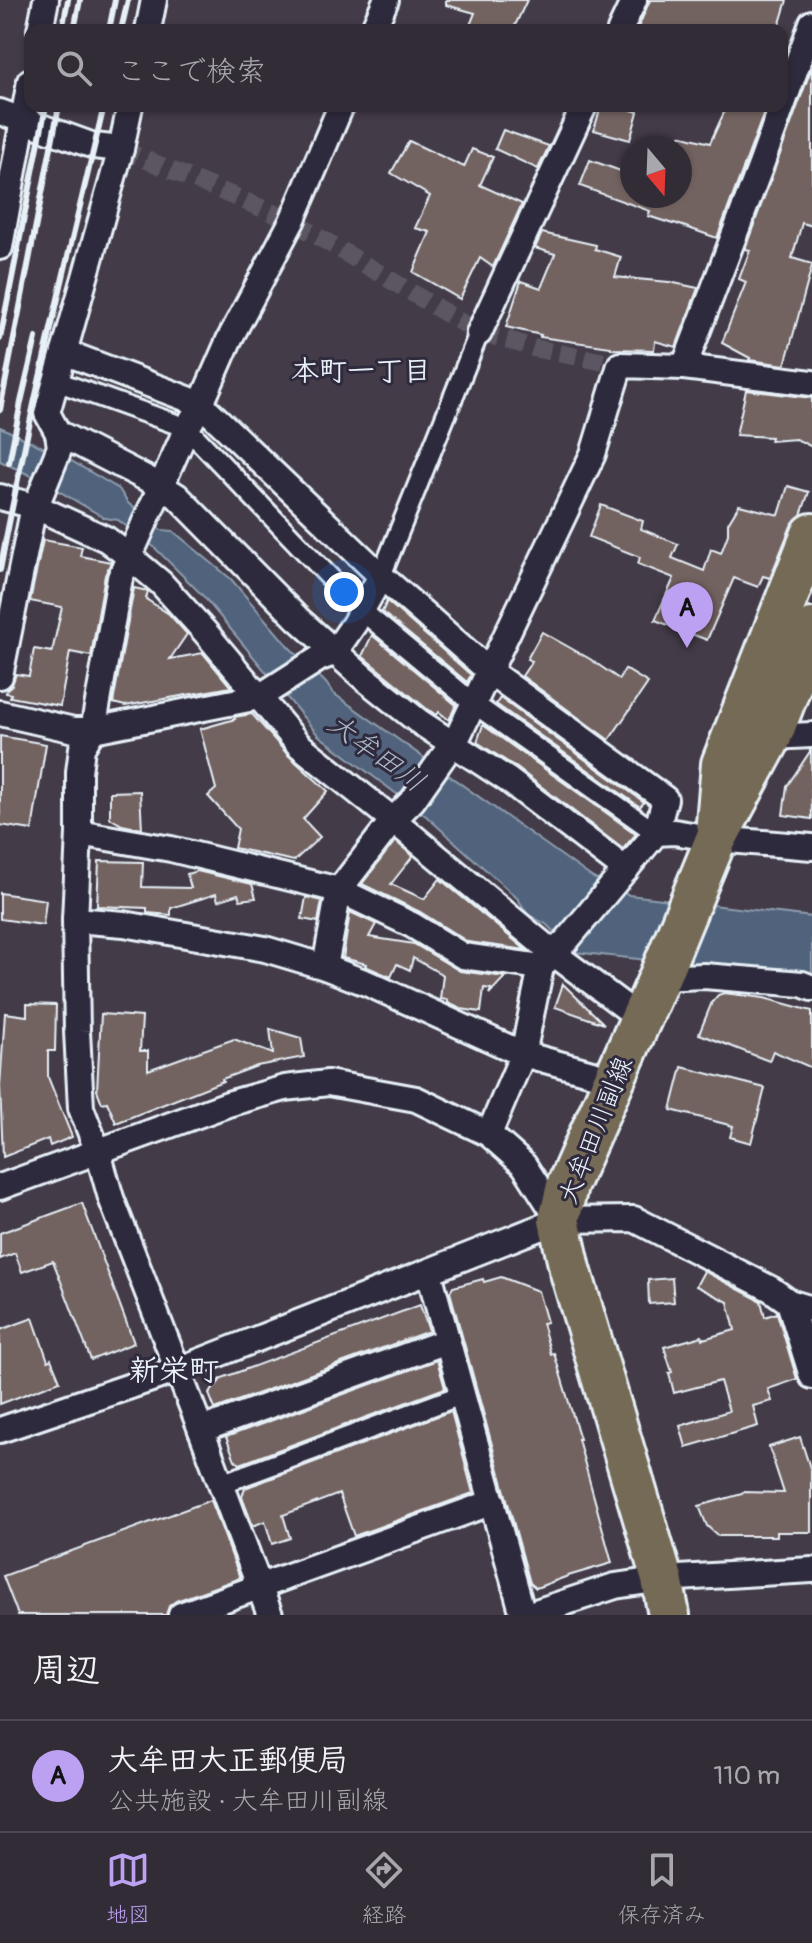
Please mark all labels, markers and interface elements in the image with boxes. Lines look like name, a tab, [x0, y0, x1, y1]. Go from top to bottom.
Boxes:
search box	[24, 24, 788, 112]
icon: search	[52, 46, 96, 90]
text: ここで検索	[116, 53, 266, 90]
north arrow	[620, 136, 692, 208]
district label: 本町一丁目	[291, 354, 431, 389]
your location	[324, 572, 364, 612]
pin: A	[661, 582, 713, 648]
water label: 大牟田川	[321, 706, 432, 800]
street label: 大牟田川副線	[552, 1052, 640, 1209]
district label: 新栄町	[129, 1352, 219, 1389]
text: 周辺	[32, 1649, 100, 1692]
text: 大牟田大正郵便局	[108, 1742, 348, 1779]
text: A	[50, 1760, 66, 1792]
text: 110 m	[713, 1760, 780, 1792]
text: 公共施設 · 大牟田川副線	[108, 1785, 388, 1817]
tab: 地図	[106, 1848, 150, 1929]
tab: 経路	[362, 1848, 406, 1929]
tab: 保存済み	[618, 1848, 706, 1929]

